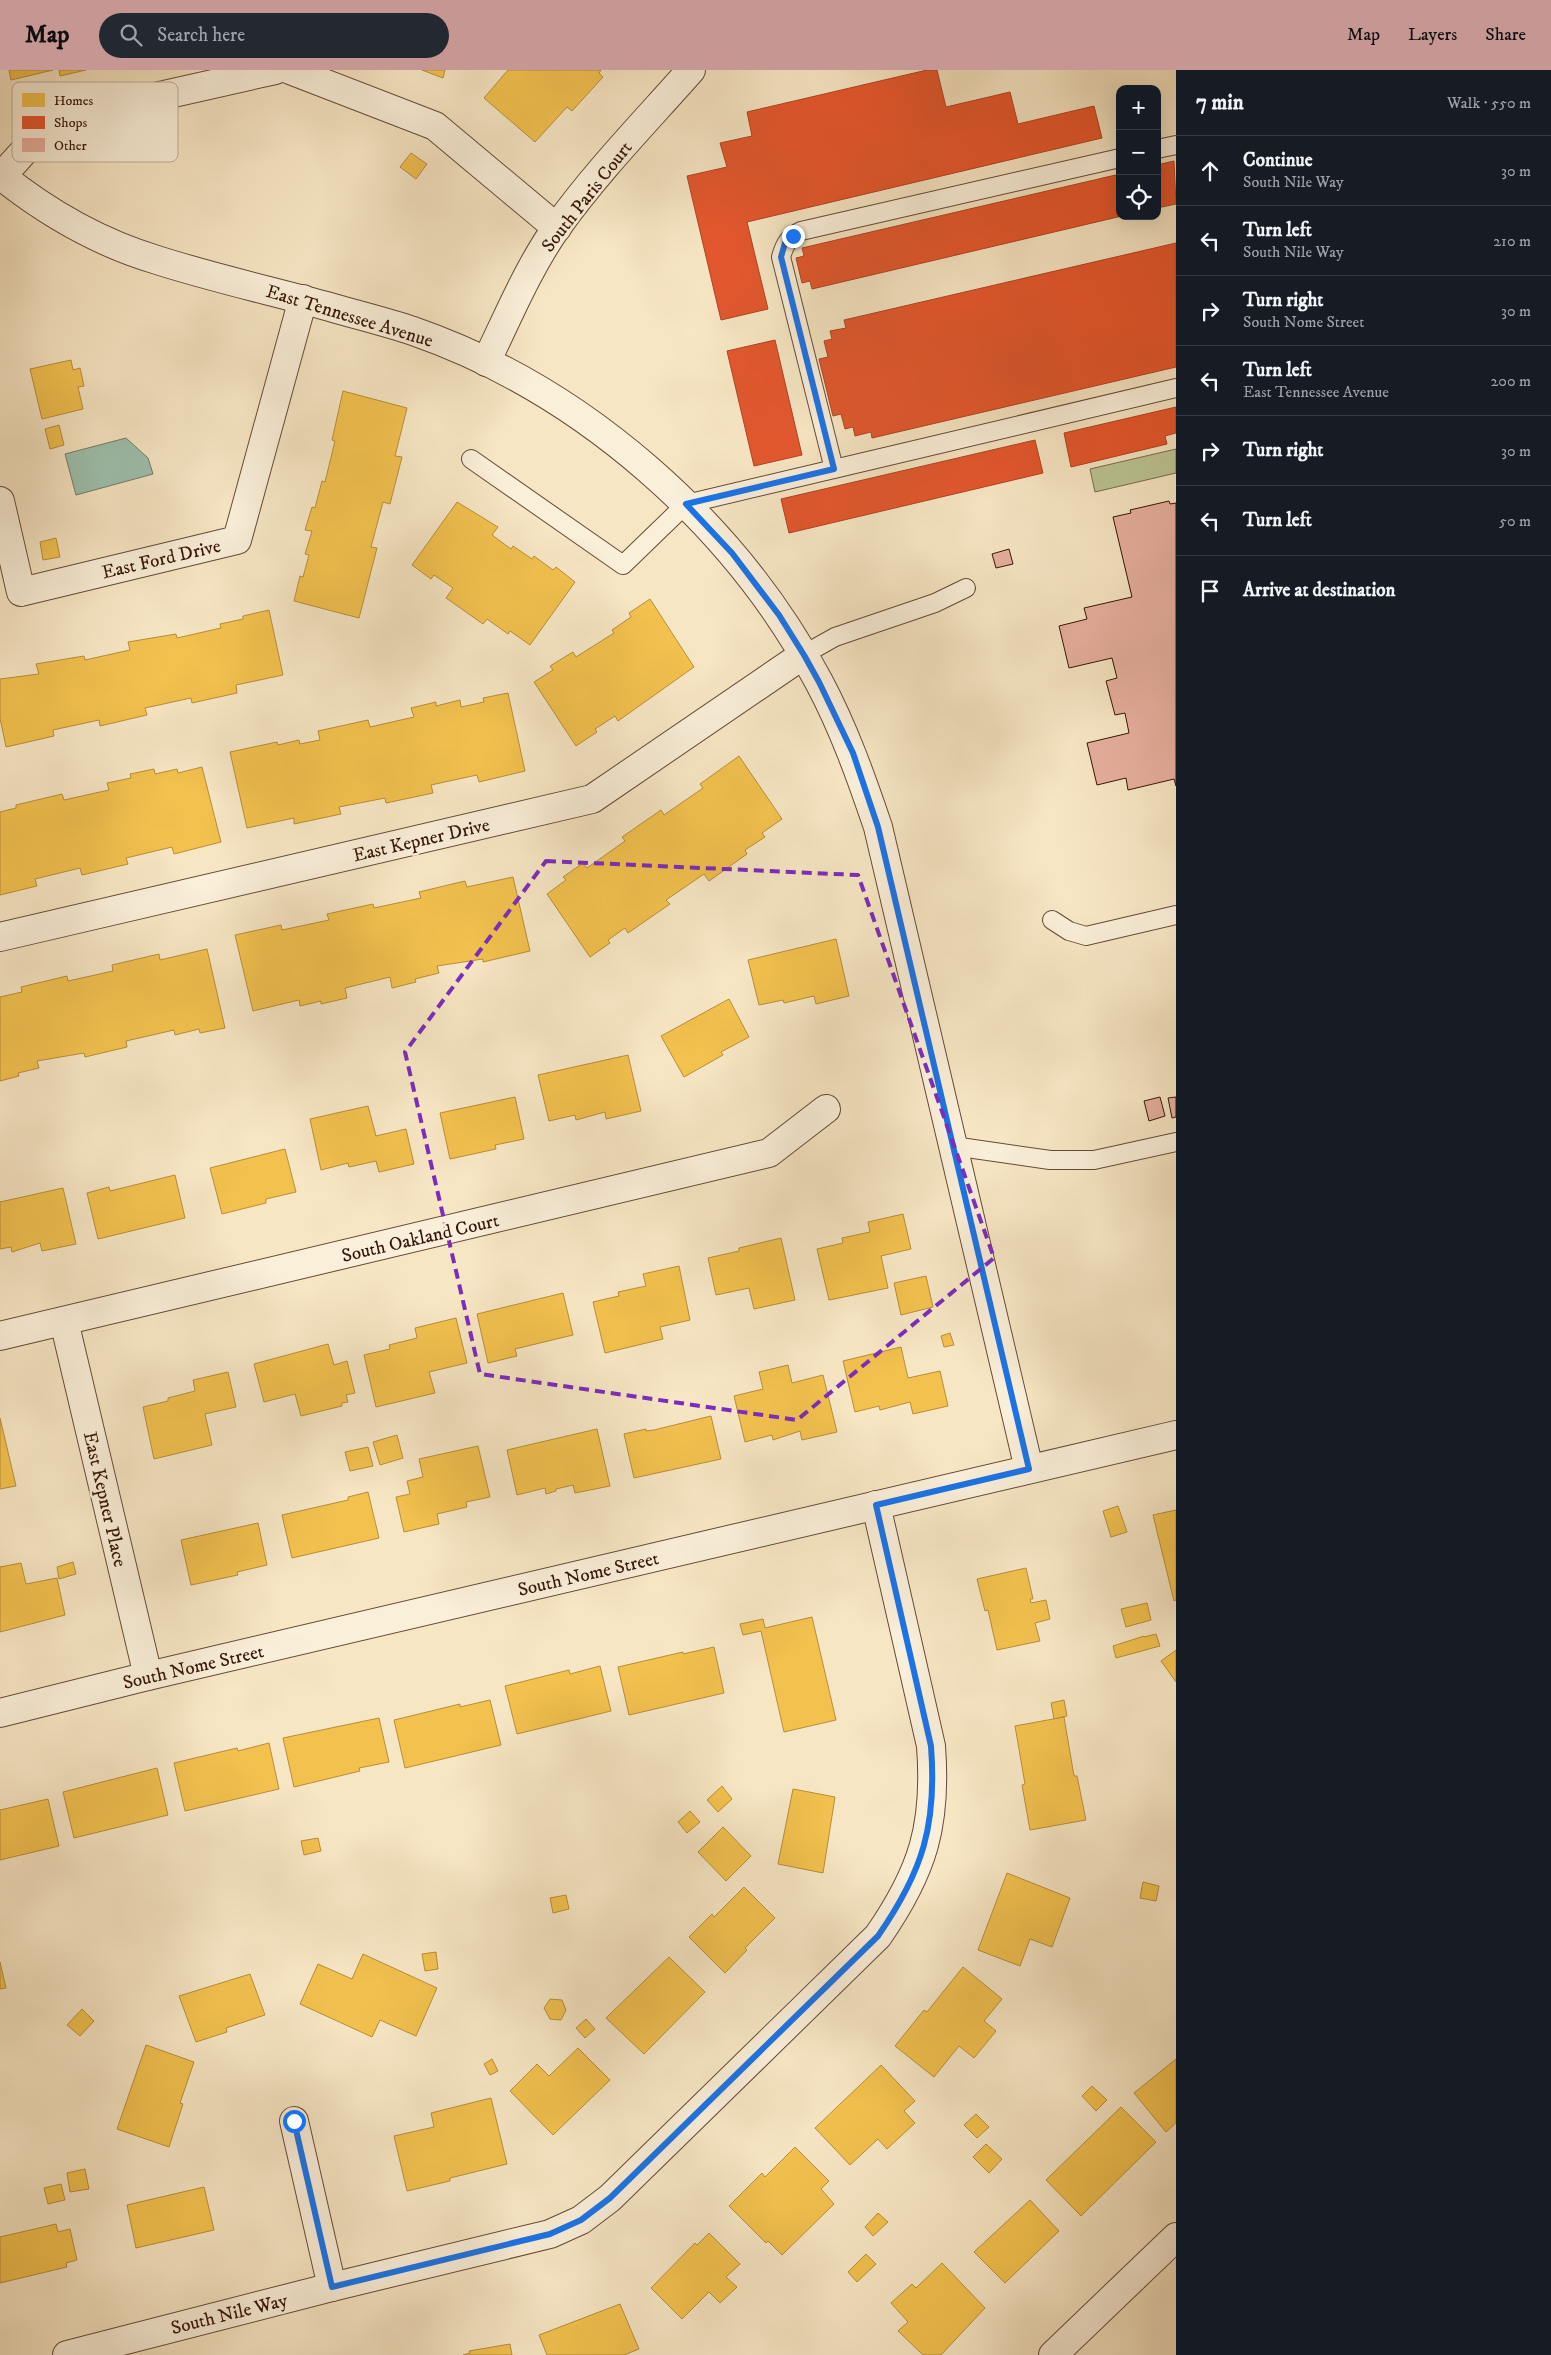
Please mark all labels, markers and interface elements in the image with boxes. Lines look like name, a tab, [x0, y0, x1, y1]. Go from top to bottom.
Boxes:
search box	[99, 13, 449, 58]
text: Map	[25, 20, 69, 50]
icon: search	[117, 21, 145, 49]
text: Search here	[157, 24, 245, 47]
text: Map	[1347, 24, 1380, 46]
text: Layers	[1408, 24, 1457, 46]
text: Share	[1485, 24, 1526, 46]
legend	[12, 82, 178, 162]
map controls	[1116, 85, 1161, 220]
button: +	[1116, 85, 1161, 130]
text: 7 min	[1196, 90, 1244, 116]
text: Homes	[54, 92, 94, 110]
text: Walk · 550 m	[1447, 93, 1531, 113]
text: Shops	[54, 114, 87, 132]
button: −	[1116, 130, 1161, 175]
text: Other	[54, 137, 87, 155]
street label: South Paris Court	[537, 137, 638, 257]
text: Continue	[1243, 149, 1313, 172]
icon: ahead	[1196, 157, 1224, 185]
text: 30 m	[1501, 161, 1531, 181]
text: South Nile Way	[1243, 172, 1344, 192]
button: locate	[1116, 175, 1161, 220]
text: Turn left	[1243, 219, 1312, 242]
route end	[782, 225, 805, 248]
icon: left	[1196, 227, 1224, 255]
text: 210 m	[1493, 231, 1531, 251]
text: South Nile Way	[1243, 242, 1344, 262]
street label: East Tennessee Avenue	[263, 280, 436, 353]
text: Turn right	[1243, 289, 1323, 312]
icon: right	[1196, 297, 1224, 325]
text: 30 m	[1501, 301, 1531, 321]
text: South Nome Street	[1243, 312, 1364, 332]
text: Turn left	[1243, 359, 1312, 382]
icon: left	[1196, 367, 1224, 395]
text: 200 m	[1490, 371, 1531, 391]
text: East Tennessee Avenue	[1243, 382, 1389, 402]
icon: right	[1196, 437, 1224, 465]
text: Turn right	[1243, 439, 1323, 462]
text: 30 m	[1501, 441, 1531, 461]
icon: left	[1196, 507, 1224, 535]
text: Turn left	[1243, 509, 1312, 532]
text: 50 m	[1499, 511, 1531, 531]
street label: East Ford Drive	[100, 535, 223, 584]
icon: arrive	[1196, 577, 1224, 605]
text: Arrive at destination	[1243, 579, 1395, 602]
street label: East Kepner Drive	[351, 814, 492, 867]
street label: South Oakland Court	[339, 1209, 501, 1268]
street label: East Kepner Place	[78, 1429, 131, 1569]
street label: South Nome Street	[516, 1547, 661, 1602]
street label: South Nome Street	[121, 1640, 266, 1695]
route start	[283, 2110, 306, 2133]
street label: South Nile Way	[169, 2289, 291, 2340]

